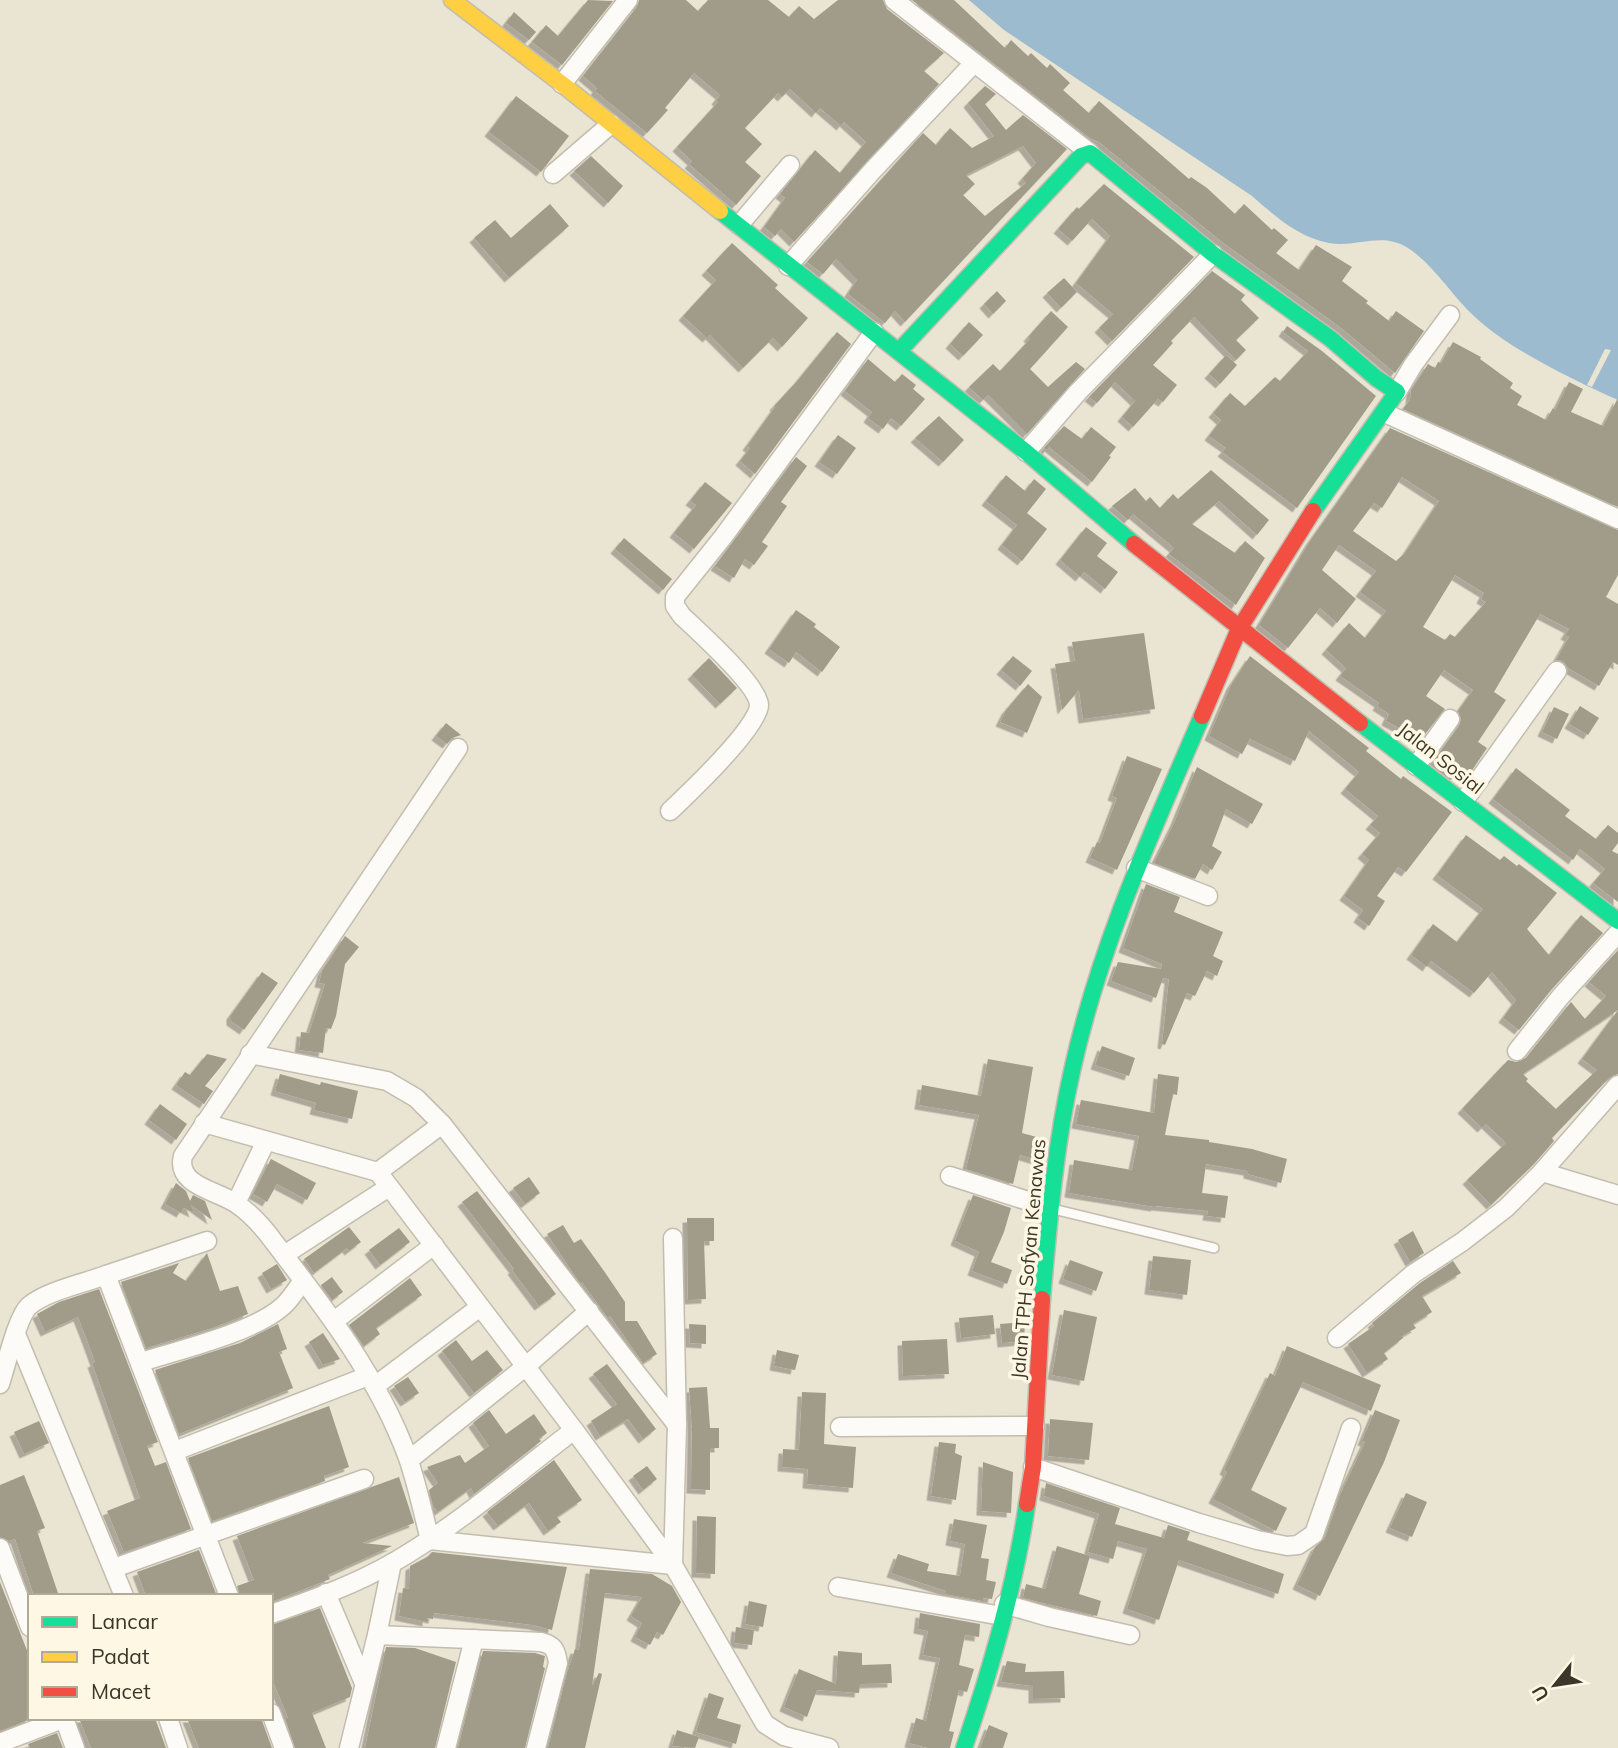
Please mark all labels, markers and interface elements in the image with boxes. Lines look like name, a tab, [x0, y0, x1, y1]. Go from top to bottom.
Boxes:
street label: Jalan Sosial	[1393, 717, 1489, 799]
street label: Jalan TPH Sofyan Kenawas	[1006, 1138, 1050, 1380]
legend	[28, 1594, 273, 1720]
text: Lancar	[91, 1608, 158, 1634]
text: Padat	[91, 1643, 149, 1669]
north arrow	[1520, 1650, 1590, 1720]
text: Macet	[91, 1678, 151, 1704]
text: U	[1526, 1681, 1554, 1706]

